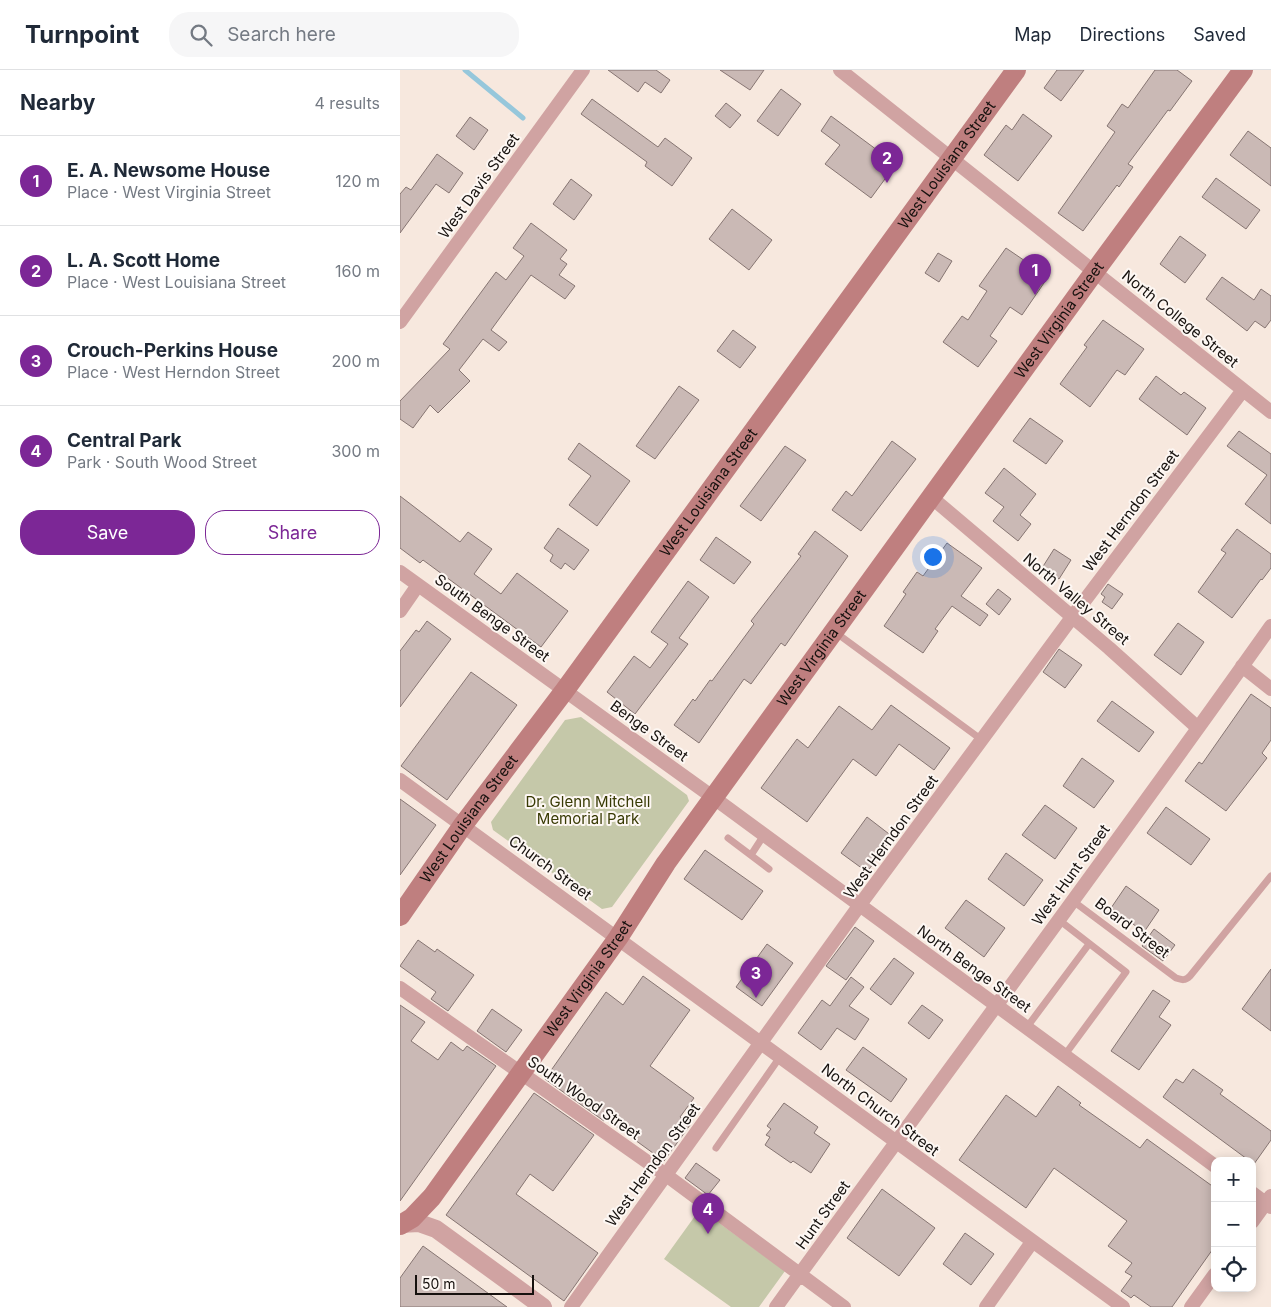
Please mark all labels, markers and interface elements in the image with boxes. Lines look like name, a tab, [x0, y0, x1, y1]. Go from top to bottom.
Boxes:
search box	[169, 12, 519, 57]
text: Turnpoint	[25, 20, 139, 49]
icon: search	[187, 21, 215, 49]
text: Search here	[227, 23, 336, 46]
text: Map	[1014, 24, 1052, 45]
text: Directions	[1080, 24, 1165, 45]
text: Saved	[1193, 24, 1246, 45]
text: Nearby	[20, 90, 95, 115]
text: 4 results	[315, 93, 380, 113]
street label: West Louisiana Street	[894, 97, 999, 233]
street label: West Davis Street	[434, 129, 523, 242]
pin: 2	[871, 142, 903, 183]
text: E. A. Newsome House	[67, 159, 270, 182]
text: 1	[33, 171, 39, 191]
text: 120 m	[335, 171, 380, 191]
text: Place · West Virginia Street	[67, 182, 271, 202]
text: L. A. Scott Home	[67, 249, 220, 272]
pin: 1	[1019, 254, 1051, 295]
street label: West Virginia Street	[1010, 258, 1108, 382]
text: 2	[31, 261, 41, 281]
text: 160 m	[335, 261, 380, 281]
street label: North College Street	[1118, 266, 1243, 372]
text: Place · West Louisiana Street	[67, 272, 286, 292]
text: Crouch-Perkins House	[67, 339, 278, 362]
text: 3	[31, 351, 41, 371]
text: 200 m	[332, 351, 380, 371]
text: Place · West Herndon Street	[67, 362, 280, 382]
street label: West Louisiana Street	[655, 424, 761, 560]
text: Central Park	[67, 429, 181, 452]
text: 4	[31, 441, 41, 461]
text: 300 m	[331, 441, 380, 461]
street label: West Herndon Street	[1078, 446, 1183, 576]
text: Park · South Wood Street	[67, 452, 257, 472]
button: Save	[20, 510, 195, 555]
button: Share	[205, 510, 380, 555]
your location	[920, 544, 946, 570]
street label: North Valley Street	[1019, 549, 1133, 649]
street label: South Benge Street	[431, 570, 554, 666]
street label: West Virginia Street	[773, 586, 870, 710]
street label: Benge Street	[607, 696, 692, 765]
street label: West Louisiana Street	[416, 751, 522, 886]
street label: West Herndon Street	[839, 771, 942, 902]
park label: Dr. Glenn Mitchell Memorial Park	[526, 792, 650, 828]
street label: West Hunt Street	[1028, 820, 1114, 929]
street label: Church Street	[505, 831, 596, 904]
street label: Board Street	[1091, 893, 1173, 962]
street label: West Virginia Street	[540, 916, 636, 1041]
street label: North Benge Street	[914, 921, 1035, 1016]
pin: 3	[740, 957, 772, 998]
street label: South Wood Street	[524, 1052, 644, 1144]
street label: North Church Street	[818, 1059, 943, 1160]
street label: West Herndon Street	[601, 1099, 704, 1230]
map controls	[1211, 1157, 1256, 1292]
button: +	[1211, 1157, 1256, 1202]
street label: Hunt Street	[791, 1177, 854, 1253]
pin: 4	[692, 1193, 724, 1234]
button: −	[1211, 1202, 1256, 1247]
button: locate	[1211, 1247, 1256, 1292]
scale bar	[415, 1272, 534, 1295]
text: 50 m	[422, 1275, 456, 1292]

